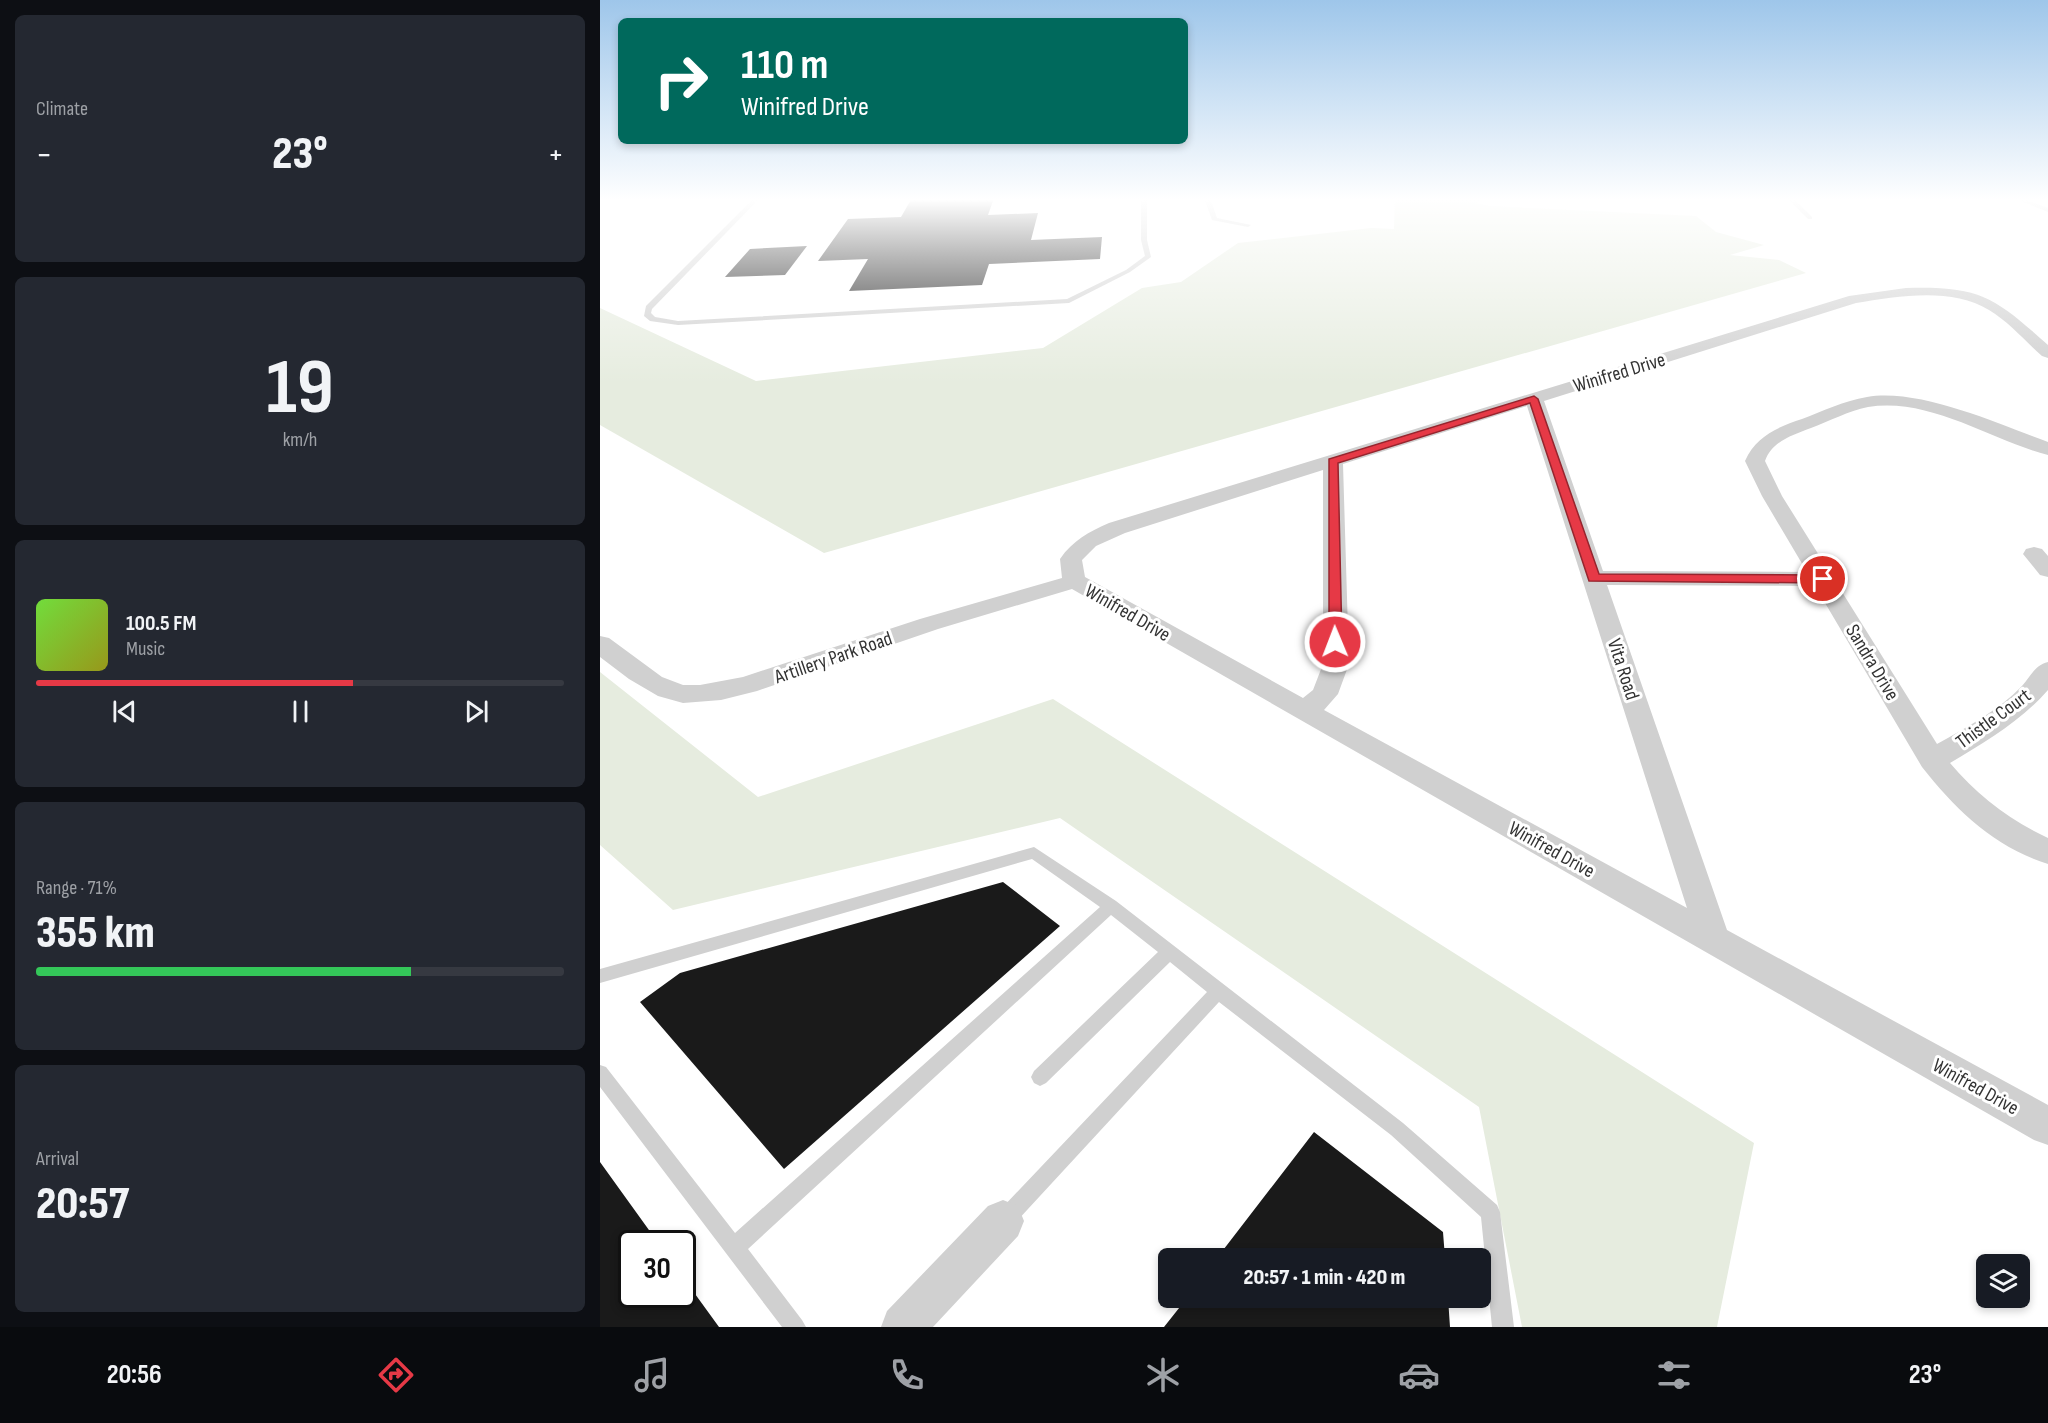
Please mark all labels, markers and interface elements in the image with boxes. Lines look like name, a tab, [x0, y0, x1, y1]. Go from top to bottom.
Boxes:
text: 110 m	[741, 40, 828, 91]
icon: right	[642, 42, 720, 120]
text: Winifred Drive	[741, 91, 869, 123]
text: Climate	[36, 97, 88, 121]
text: 23°	[272, 127, 328, 182]
text: −	[36, 135, 52, 175]
text: +	[548, 135, 564, 175]
text: 19	[266, 342, 334, 435]
street label: Winifred Drive	[1571, 348, 1668, 398]
text: km/h	[283, 428, 317, 452]
pin	[1797, 553, 1848, 604]
icon: arrive	[1806, 562, 1839, 595]
street label: Winifred Drive	[1080, 579, 1175, 647]
text: 100.5 FM	[126, 610, 196, 637]
position arrow	[1303, 610, 1367, 674]
street label: Sandra Drive	[1840, 620, 1904, 705]
street label: Artillery Park Road	[770, 627, 895, 690]
street label: Vita Road	[1602, 636, 1644, 703]
text: Music	[126, 637, 165, 661]
street label: Thistle Court	[1951, 684, 2036, 754]
icon: previous	[108, 695, 141, 728]
icon: pause	[284, 695, 317, 728]
icon: next	[460, 695, 493, 728]
street label: Winifred Drive	[1504, 816, 1599, 883]
text: Range · 71%	[36, 876, 117, 900]
text: 355 km	[36, 906, 155, 961]
street label: Winifred Drive	[1928, 1053, 2023, 1120]
text: Arrival	[36, 1147, 79, 1171]
text: 20:57	[36, 1177, 129, 1232]
speed limit sign: 30	[618, 1230, 696, 1308]
map controls	[1976, 1254, 2030, 1308]
button: layers	[1976, 1254, 2030, 1308]
text: 20:57 · 1 min · 420 m	[1244, 1264, 1405, 1291]
icon: directions	[375, 1354, 417, 1396]
icon: music	[631, 1354, 673, 1396]
icon: phone	[886, 1354, 928, 1396]
icon: climate	[1142, 1354, 1184, 1396]
icon: car	[1398, 1354, 1440, 1396]
icon: filters	[1653, 1354, 1695, 1396]
text: 20:56	[107, 1359, 162, 1391]
text: 23°	[1909, 1359, 1941, 1391]

